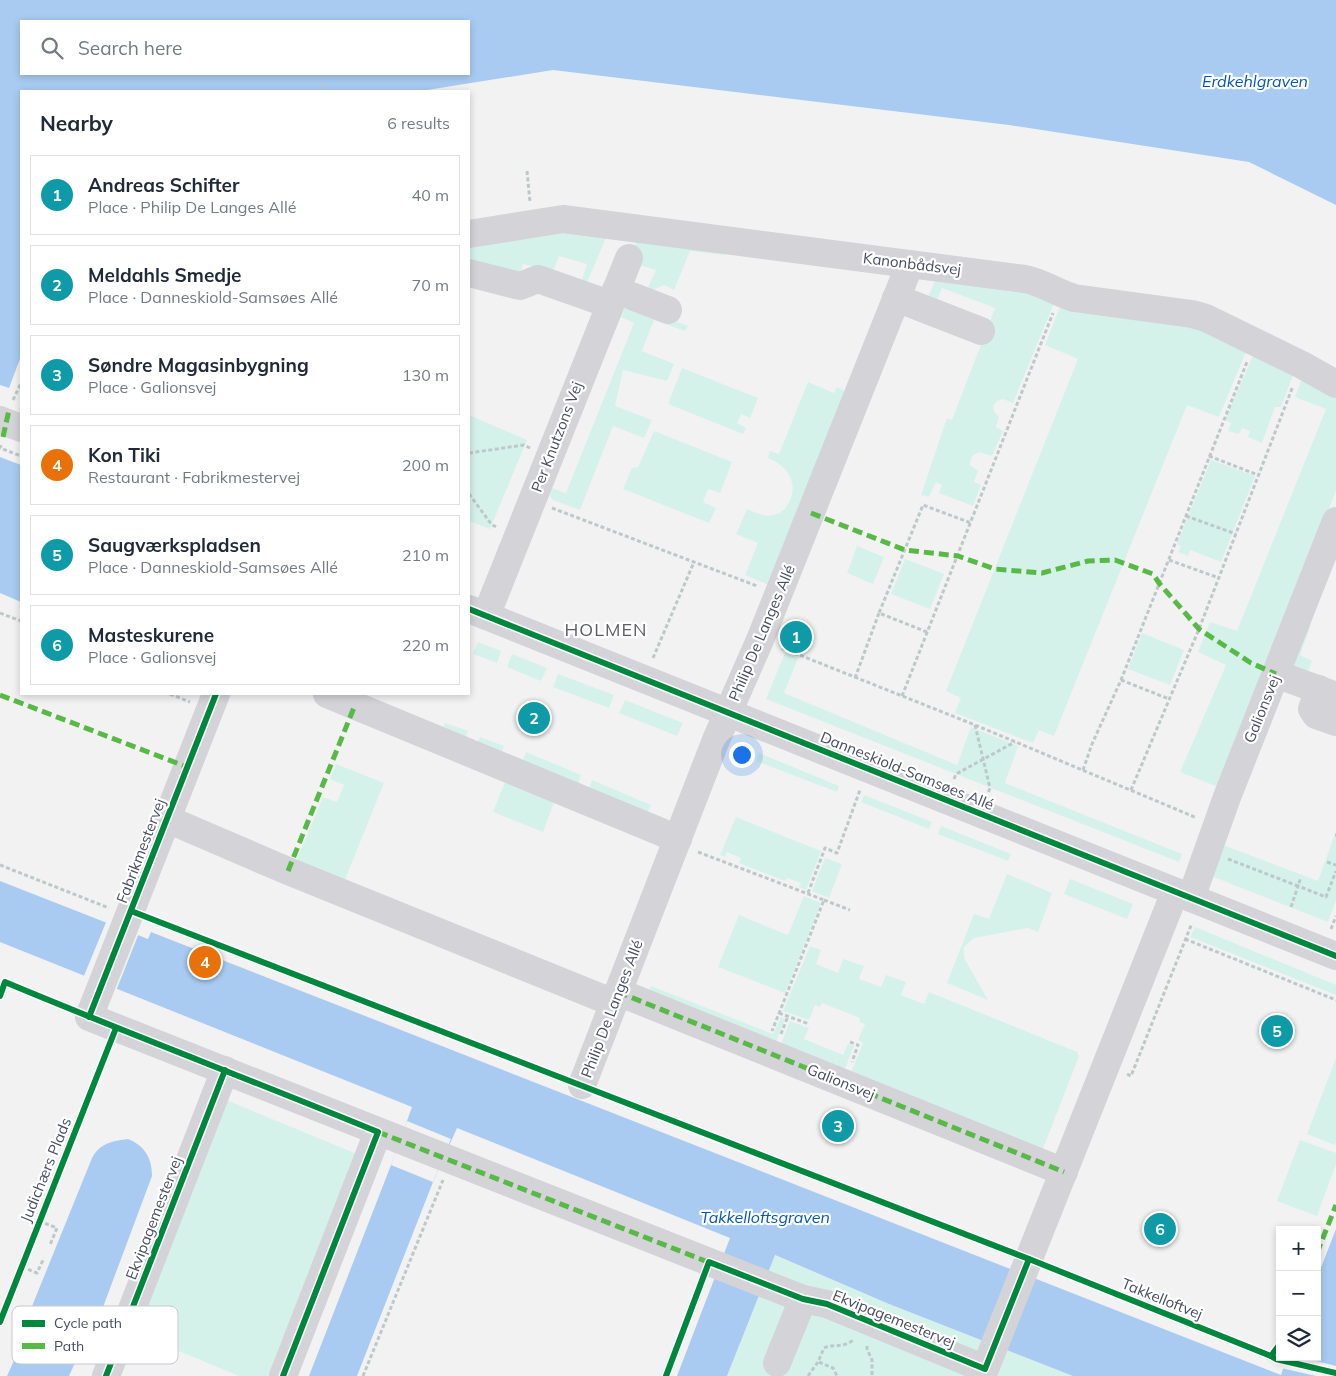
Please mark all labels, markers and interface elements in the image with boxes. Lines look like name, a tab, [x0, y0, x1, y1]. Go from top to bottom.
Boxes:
search box	[20, 20, 470, 75]
icon: search	[38, 34, 66, 62]
text: Search here	[78, 36, 182, 60]
water label: Erdkehlgraven	[1202, 71, 1308, 91]
text: Nearby	[40, 110, 113, 136]
text: 6 results	[387, 113, 450, 133]
text: Andreas Schifter	[88, 173, 239, 197]
text: 1	[52, 185, 62, 205]
text: 40 m	[412, 185, 449, 205]
text: Place · Philip De Langes Allé	[88, 197, 296, 217]
street label: Kanonbådsvej	[862, 248, 962, 279]
text: Meldahls Smedje	[88, 263, 242, 287]
text: 2	[52, 275, 62, 295]
text: 70 m	[412, 275, 449, 295]
text: Place · Danneskiold-Samsøes Allé	[88, 287, 338, 307]
text: Søndre Magasinbygning	[88, 353, 309, 377]
text: 3	[52, 365, 62, 385]
text: 130 m	[402, 365, 449, 385]
text: Place · Galionsvej	[88, 377, 216, 397]
street label: Per Knutzons Vej	[527, 379, 586, 495]
text: Kon Tiki	[88, 443, 161, 467]
text: 4	[52, 455, 62, 475]
text: 200 m	[402, 455, 449, 475]
text: Restaurant · Fabrikmestervej	[88, 467, 300, 487]
text: Saugværkspladsen	[88, 533, 261, 557]
text: 5	[52, 545, 62, 565]
text: 210 m	[402, 545, 449, 565]
text: Place · Danneskiold-Samsøes Allé	[88, 557, 338, 577]
street label: Philip De Langes Allé	[724, 562, 799, 704]
district label: HOLMEN	[565, 618, 647, 641]
pin: 1	[780, 618, 812, 656]
text: Masteskurene	[88, 623, 214, 647]
text: 6	[52, 635, 62, 655]
text: 220 m	[402, 635, 449, 655]
text: Place · Galionsvej	[88, 647, 216, 667]
street label: Galionsvej	[1239, 672, 1284, 745]
pin: 2	[518, 699, 550, 737]
street label: Danneskiold-Samsøes Allé	[818, 727, 997, 814]
your location	[729, 742, 755, 768]
street label: Fabrikmestervej	[112, 796, 169, 906]
street label: Philip De Langes Allé	[576, 937, 647, 1081]
pin: 4	[189, 943, 221, 981]
pin: 5	[1261, 1012, 1293, 1050]
street label: Galionsvej	[805, 1059, 878, 1104]
pin: 3	[822, 1107, 854, 1145]
street label: Judichærs Plads	[16, 1115, 75, 1225]
street label: Ekvipagemestervej	[121, 1153, 186, 1282]
water label: Takkelloftsgraven	[700, 1207, 830, 1227]
pin: 6	[1144, 1210, 1176, 1248]
map controls	[1276, 1226, 1321, 1361]
button: +	[1276, 1226, 1321, 1271]
button: −	[1276, 1271, 1321, 1316]
street label: Takkelloftvej	[1119, 1274, 1205, 1323]
street label: Ekvipagemestervej	[830, 1285, 958, 1352]
legend	[12, 1306, 178, 1364]
text: Cycle path	[54, 1314, 122, 1332]
button: layers	[1276, 1316, 1321, 1361]
text: Path	[54, 1337, 84, 1355]

